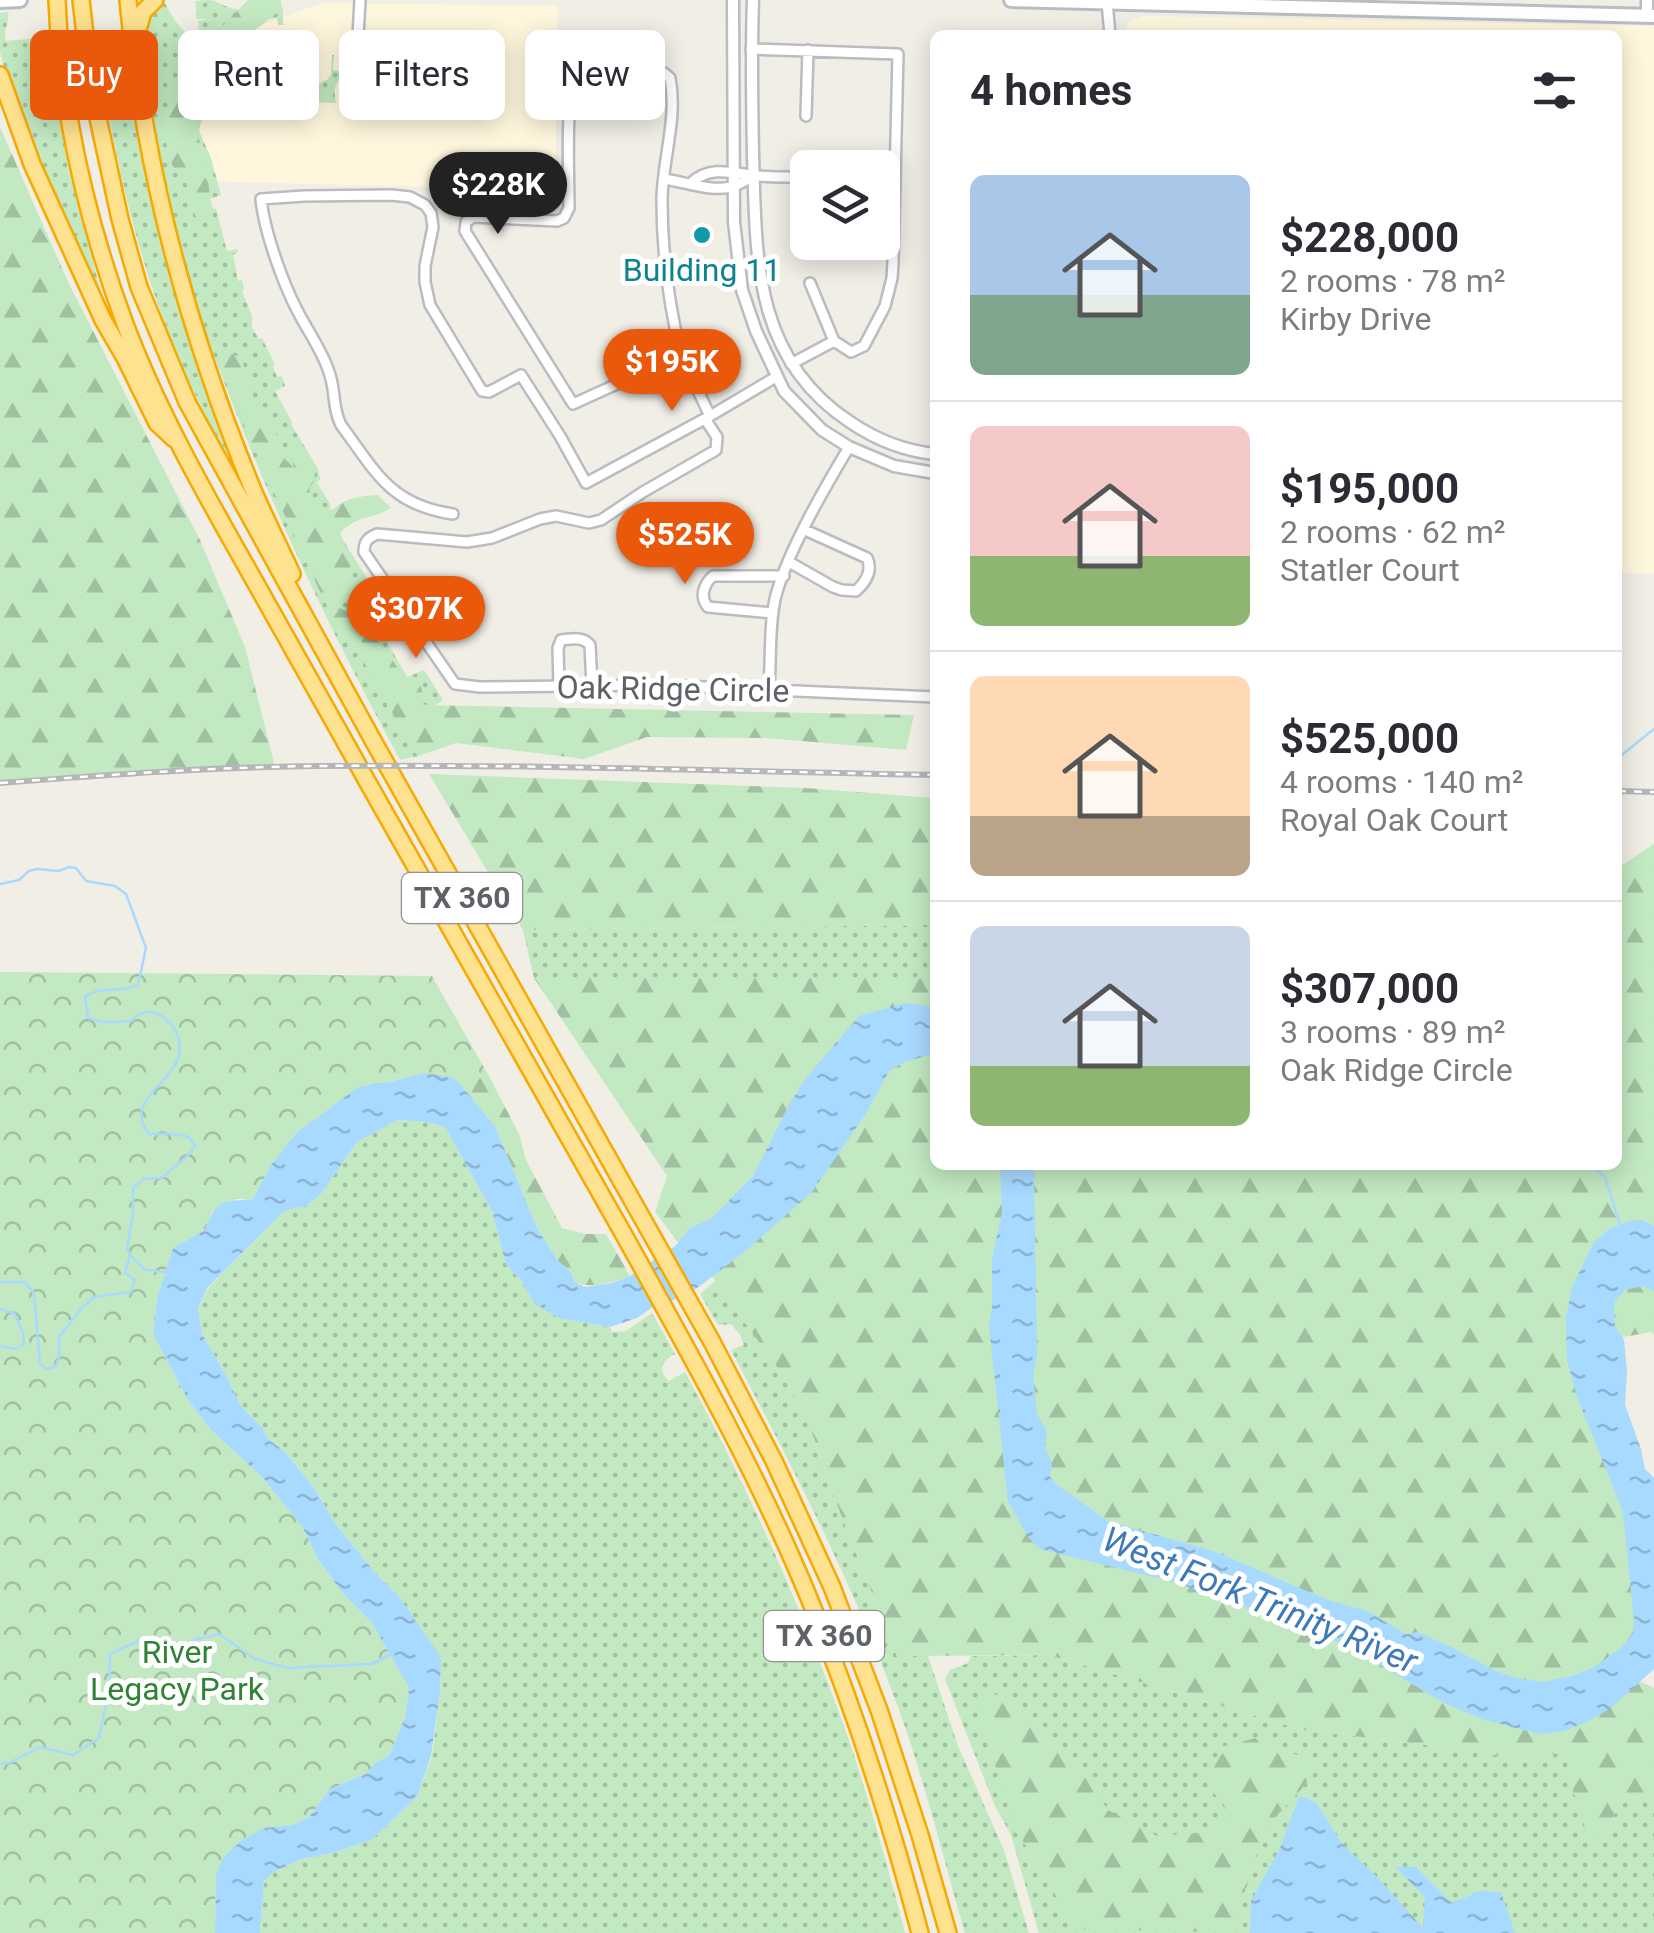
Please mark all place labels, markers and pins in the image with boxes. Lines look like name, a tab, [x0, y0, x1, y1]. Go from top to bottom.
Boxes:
pin: $228K	[428, 152, 568, 237]
marker: Building 11	[691, 224, 713, 246]
place label: Building 11	[623, 251, 781, 289]
pin: $195K	[602, 329, 742, 414]
pin: $525K	[615, 502, 755, 587]
pin: $307K	[346, 576, 486, 661]

